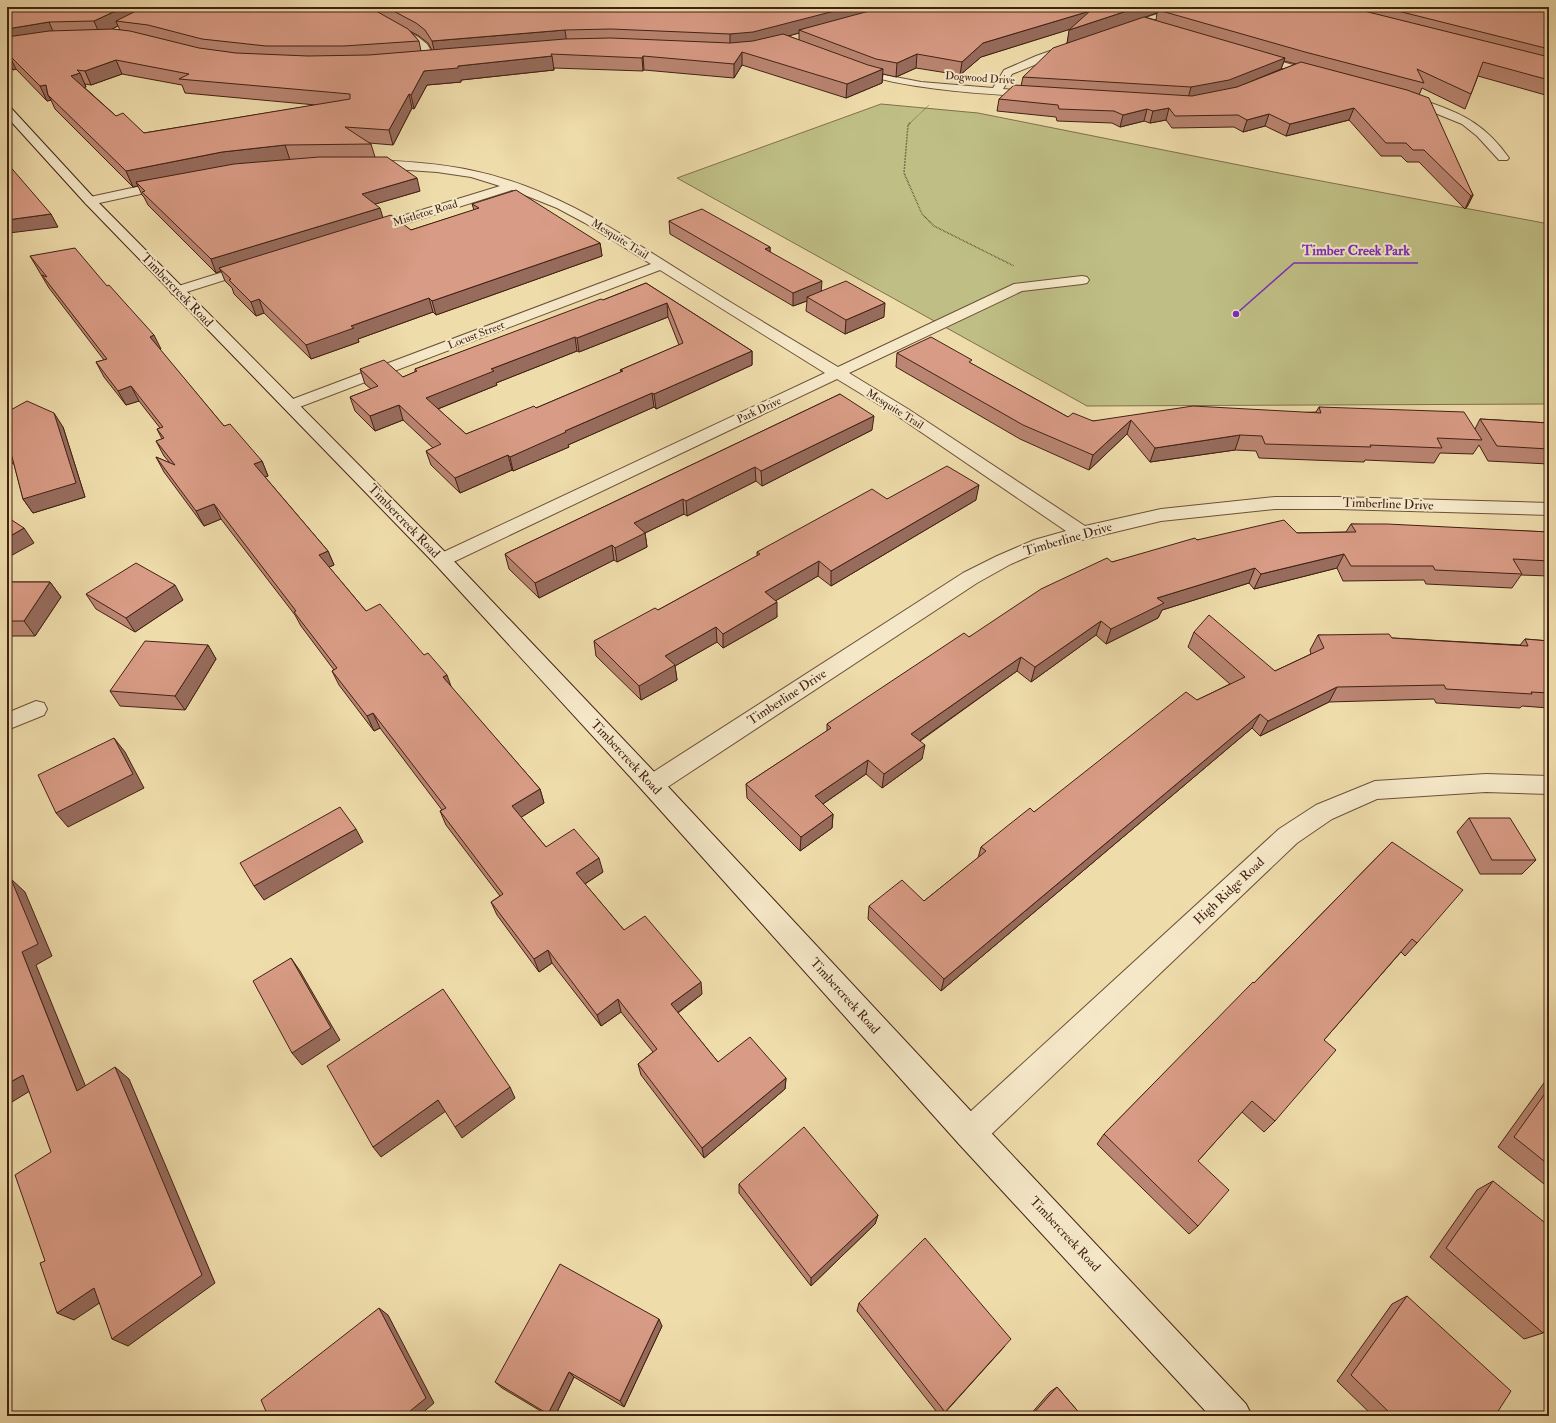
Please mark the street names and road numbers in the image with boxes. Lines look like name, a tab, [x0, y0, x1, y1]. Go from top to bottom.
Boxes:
street label: Dogwood Drive	[945, 69, 1016, 87]
street label: Mistletoe Road	[391, 197, 459, 229]
street label: Mesquite Trail	[589, 216, 651, 262]
street label: Timbercreek Road	[138, 250, 217, 331]
street label: Locust Street	[446, 318, 507, 352]
street label: Mesquite Trail	[864, 386, 926, 432]
street label: Park Drive	[735, 394, 784, 426]
street label: Timbercreek Road	[365, 481, 444, 562]
street label: Timberline Drive	[1342, 494, 1434, 514]
street label: Timberline Drive	[1022, 519, 1114, 559]
street label: Timberline Drive	[744, 665, 830, 728]
street label: Timbercreek Road	[587, 716, 665, 798]
street label: High Ridge Road	[1190, 854, 1268, 928]
street label: Timbercreek Road	[807, 955, 884, 1038]
street label: Timbercreek Road	[1026, 1193, 1104, 1275]

